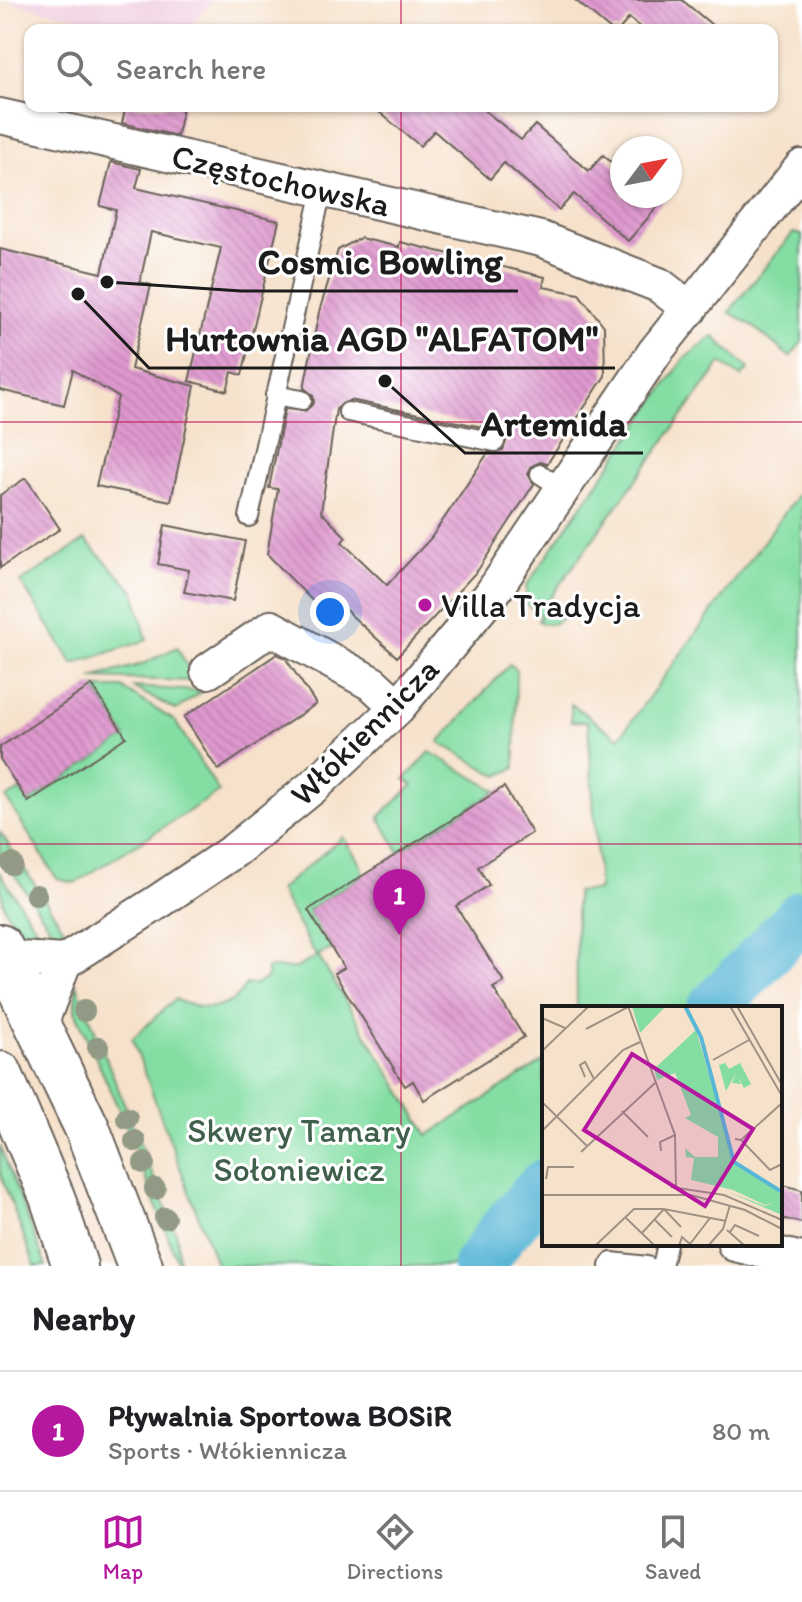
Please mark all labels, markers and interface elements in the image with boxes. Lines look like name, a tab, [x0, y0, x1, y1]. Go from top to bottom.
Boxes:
search box	[24, 24, 778, 112]
icon: search	[52, 46, 96, 90]
text: Search here	[116, 50, 266, 87]
street label: Częstochowska	[168, 135, 395, 226]
north arrow	[610, 136, 682, 208]
callout: Cosmic Bowling	[241, 231, 518, 291]
text: Cosmic Bowling	[257, 240, 503, 283]
callout: Hurtownia AGD "ALFATOM"	[149, 308, 615, 368]
text: Hurtownia AGD "ALFATOM"	[165, 317, 599, 360]
callout: Artemida	[465, 393, 643, 453]
text: Artemida	[481, 402, 627, 445]
place label: Villa Tradycja	[441, 585, 641, 626]
your location	[310, 592, 350, 632]
marker: Villa Tradycja	[416, 596, 434, 614]
street label: Włókiennicza	[281, 648, 448, 814]
pin: 1	[373, 869, 425, 935]
inset map	[542, 1006, 782, 1246]
park label: Skwery Tamary Sołoniewicz	[187, 1110, 411, 1190]
text: Nearby	[32, 1298, 135, 1339]
text: Pływalnia Sportowa BOSiR	[108, 1397, 452, 1434]
text: 1	[52, 1415, 64, 1447]
text: 80 m	[712, 1415, 770, 1447]
text: Sports · Włókiennicza	[108, 1434, 347, 1466]
tab: Map	[101, 1510, 145, 1585]
tab: Directions	[347, 1510, 443, 1585]
tab: Saved	[645, 1510, 701, 1585]

